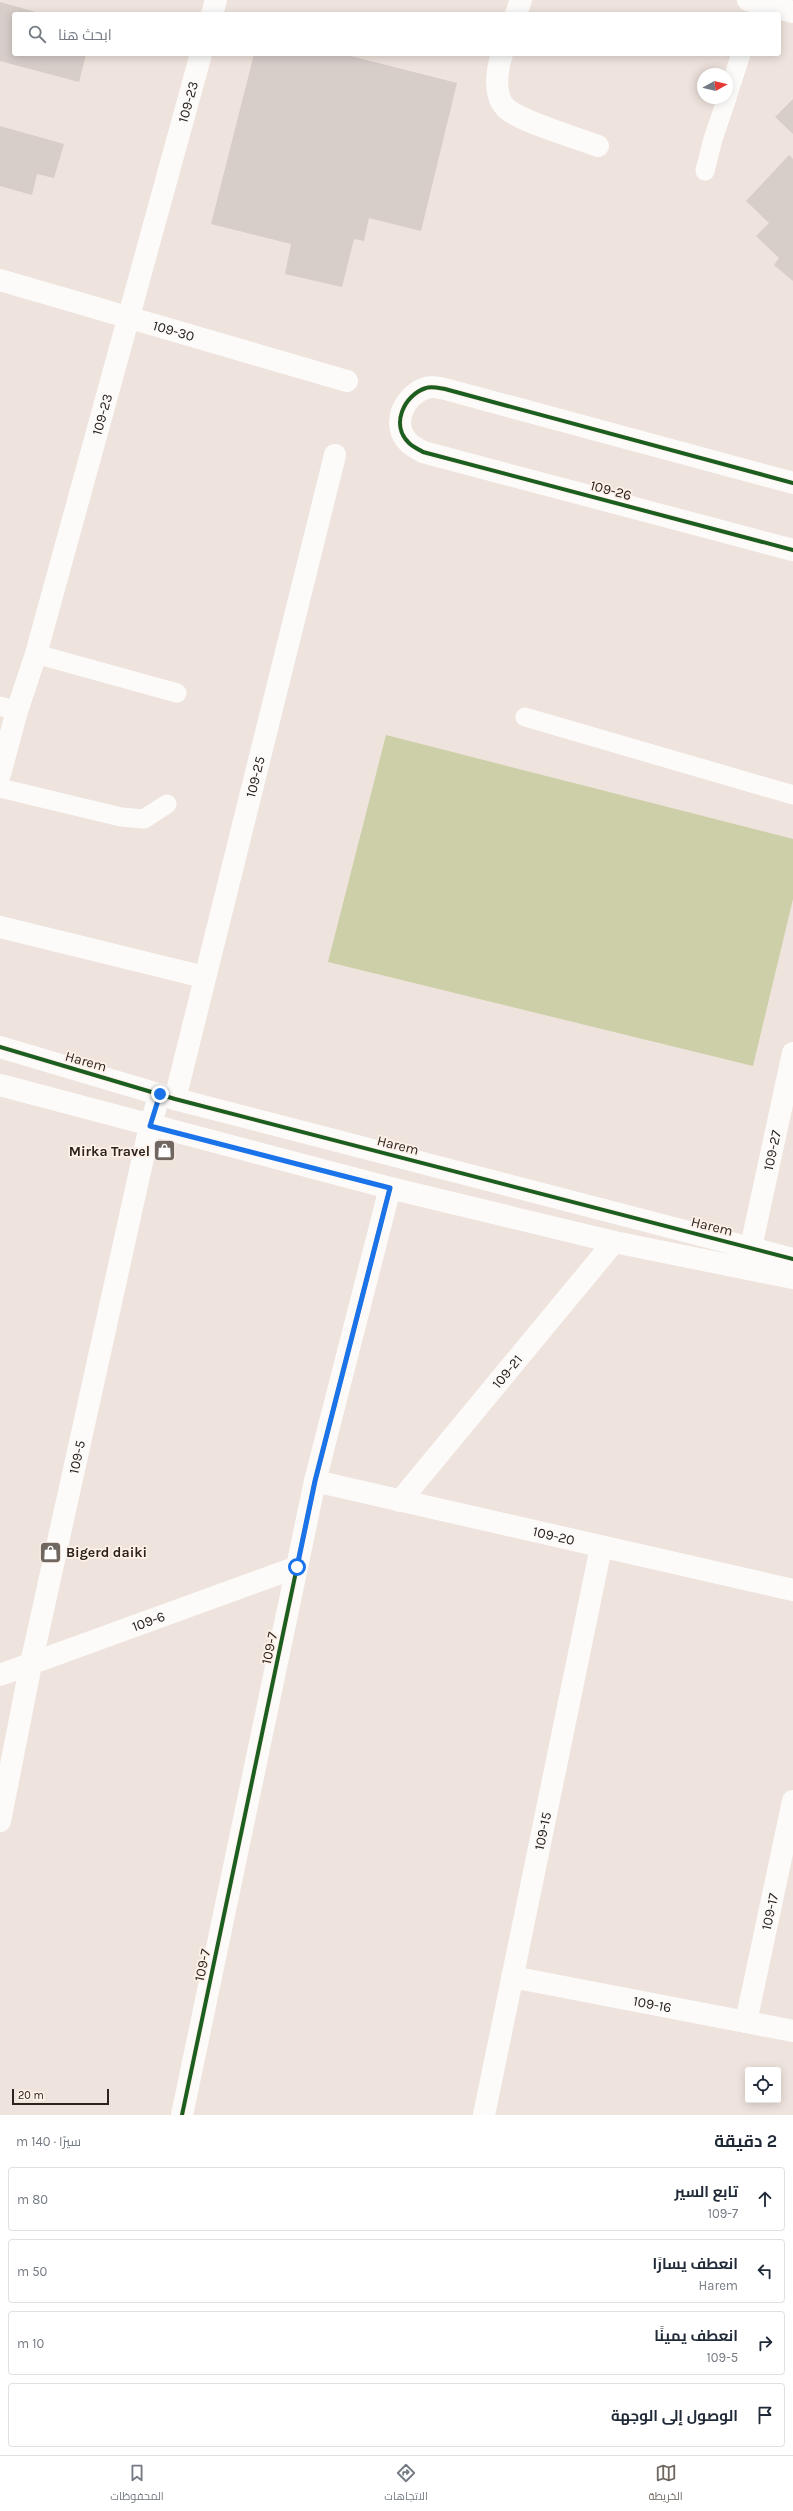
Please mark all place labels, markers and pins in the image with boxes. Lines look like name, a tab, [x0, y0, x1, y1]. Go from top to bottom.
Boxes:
shop icon: Mirka Travel	[152, 1138, 178, 1164]
place label: Mirka Travel	[69, 1143, 150, 1160]
shop icon: Bigerd daiki	[37, 1539, 63, 1565]
place label: Bigerd daiki	[66, 1544, 147, 1561]

